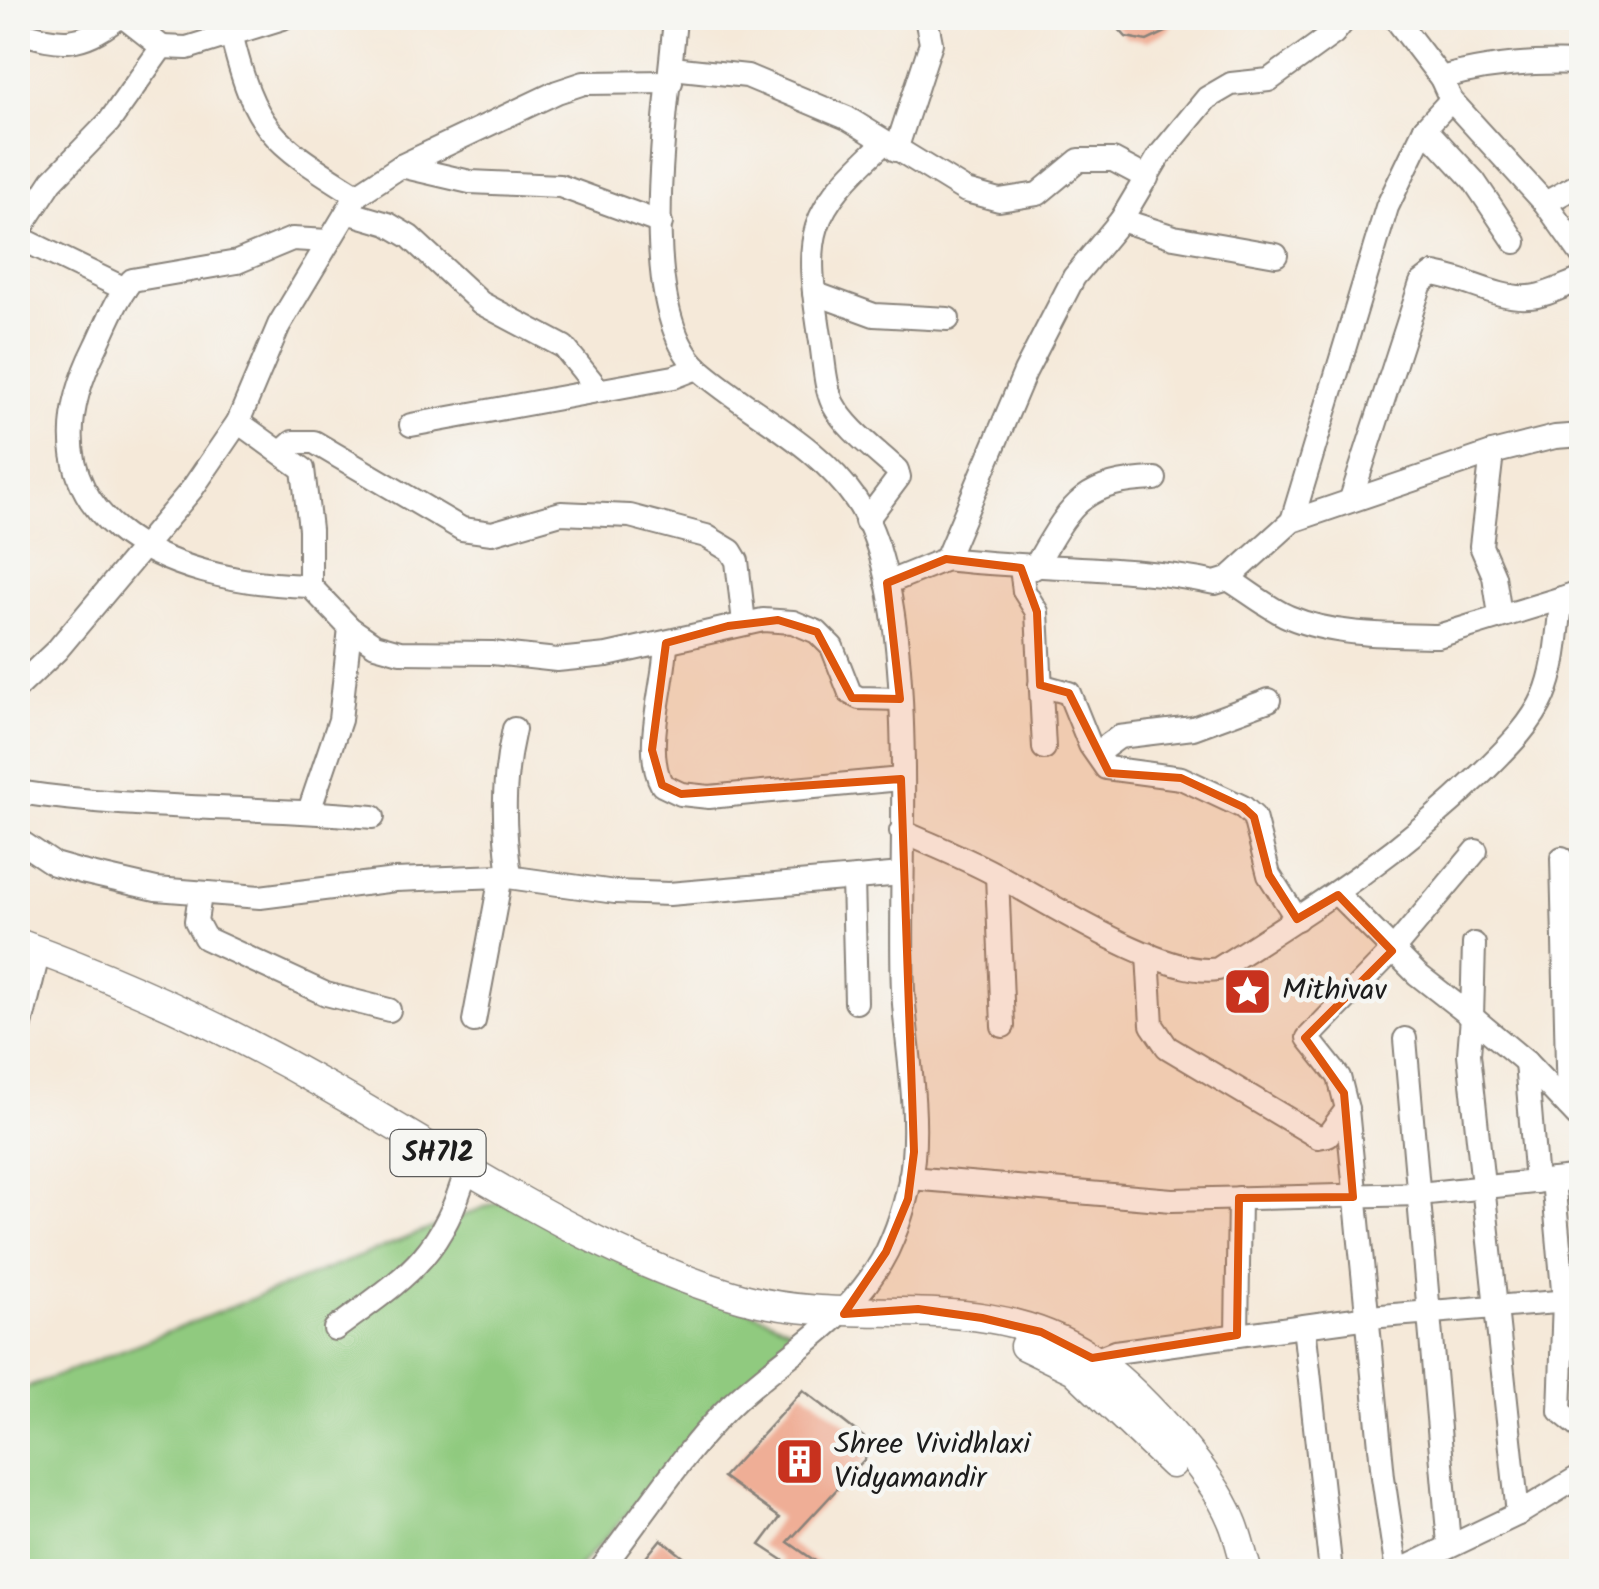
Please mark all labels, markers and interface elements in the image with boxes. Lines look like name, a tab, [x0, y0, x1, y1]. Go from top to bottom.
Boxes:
place icon: Mithivav	[1221, 965, 1273, 1017]
place label: Mithivav	[1282, 967, 1387, 1015]
road number: SH712	[390, 1130, 486, 1176]
place label: Shree Vividhlaxi Vidyamandir	[834, 1421, 1032, 1503]
building icon: Shree Vividhlaxi Vidyamandir	[773, 1436, 825, 1488]

